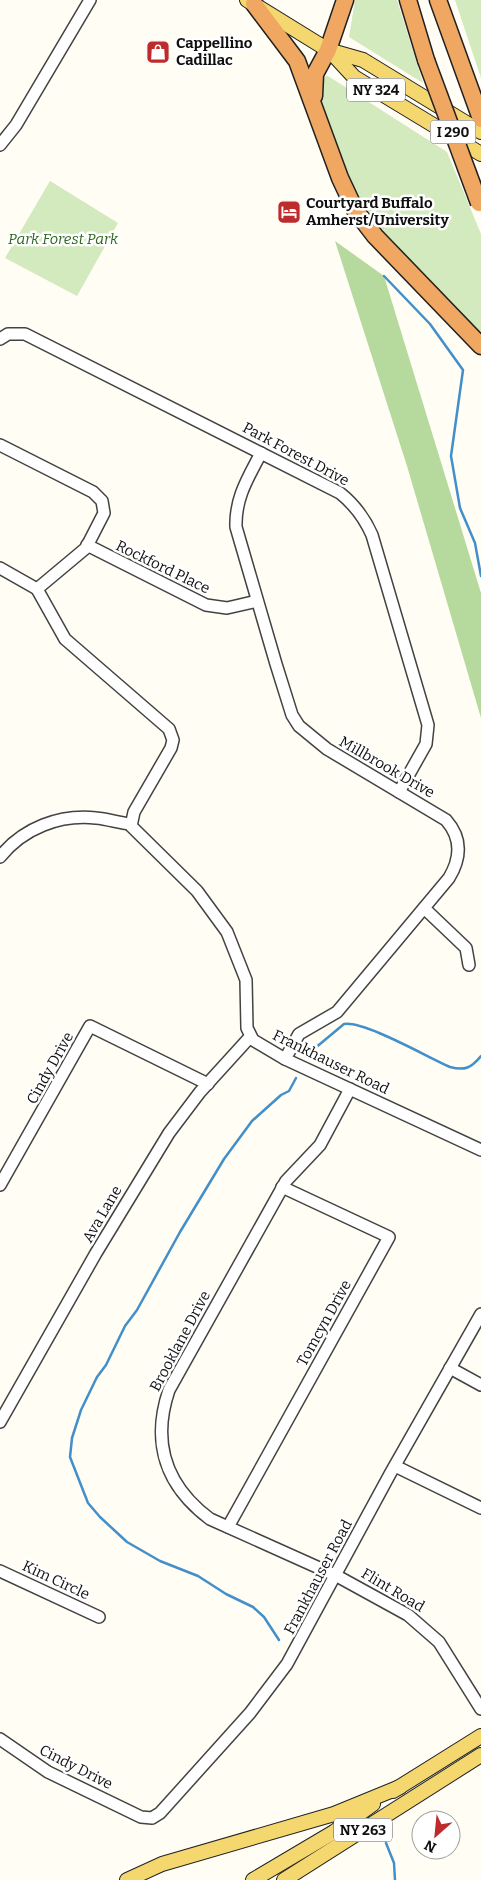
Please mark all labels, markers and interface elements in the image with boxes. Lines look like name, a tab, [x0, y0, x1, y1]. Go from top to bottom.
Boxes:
place label: Cappellino Cadillac	[176, 34, 253, 69]
shop icon: Cappellino Cadillac	[145, 39, 171, 65]
road number: NY 324	[347, 78, 405, 102]
road number: I 290	[430, 120, 476, 144]
place label: Courtyard Buffalo Amherst/University	[306, 194, 449, 229]
hotel icon: Courtyard Buffalo Amherst/University	[276, 199, 302, 225]
park label: Park Forest Park	[8, 230, 119, 248]
street label: Park Forest Drive	[240, 418, 352, 490]
street label: Rockford Place	[113, 536, 213, 598]
street label: Millbrook Drive	[336, 732, 438, 802]
street label: Frankhauser Road	[270, 1026, 392, 1098]
street label: Cindy Drive	[23, 1029, 77, 1107]
street label: Ava Lane	[79, 1182, 125, 1246]
street label: Tomcyn Drive	[293, 1277, 355, 1369]
street label: Brooklane Drive	[146, 1288, 214, 1394]
street label: Frankhauser Road	[280, 1516, 356, 1637]
street label: Kim Circle	[20, 1557, 92, 1603]
street label: Flint Road	[358, 1564, 428, 1616]
street label: Cindy Drive	[36, 1741, 116, 1793]
north arrow	[411, 1810, 461, 1860]
road number: NY 263	[334, 1818, 392, 1842]
text: N	[421, 1836, 439, 1856]

